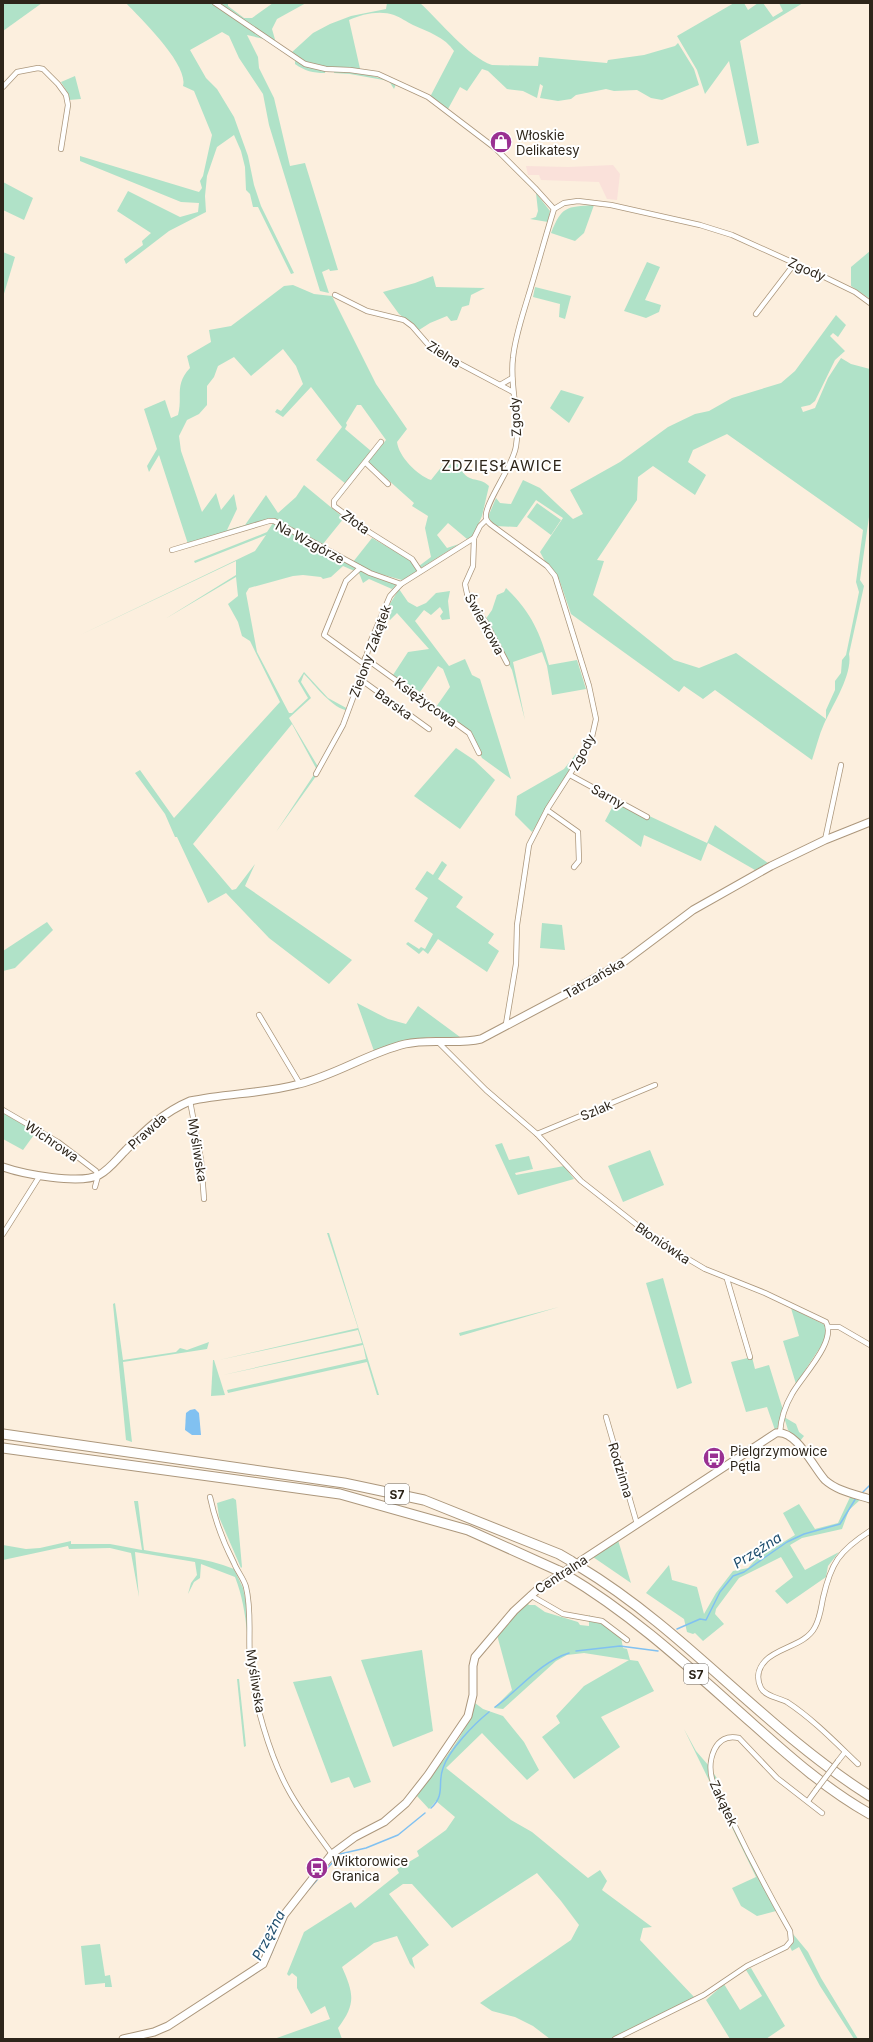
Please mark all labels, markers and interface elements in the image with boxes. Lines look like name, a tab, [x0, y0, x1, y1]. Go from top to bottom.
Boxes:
place label: Włoskie Delikatesy	[516, 127, 580, 158]
shop icon: Włoskie Delikatesy	[488, 129, 514, 155]
street label: Zgody	[786, 254, 828, 284]
street label: Zielna	[424, 337, 464, 371]
street label: Zgody	[506, 397, 524, 437]
district label: ZDZIĘSŁAWICE	[441, 456, 563, 475]
street label: Złota	[339, 506, 373, 538]
street label: Na Wzgórze	[273, 517, 347, 567]
street label: Świerkowa	[462, 591, 508, 657]
street label: Zielony Zakątek	[346, 603, 394, 699]
street label: Księżycowa	[392, 674, 460, 730]
street label: Barska	[372, 685, 416, 723]
street label: Zgody	[566, 731, 598, 773]
street label: Sarny	[589, 780, 627, 812]
street label: Tatrzańska	[561, 954, 627, 1002]
street label: Szlak	[578, 1096, 614, 1124]
street label: Prawda	[124, 1110, 170, 1152]
street label: Wichrowa	[22, 1117, 82, 1165]
street label: Myśliwska	[185, 1117, 211, 1183]
street label: Błoniówka	[632, 1219, 694, 1267]
street label: Rodzinna	[605, 1440, 637, 1500]
place label: Pielgrzymowice Pętla	[730, 1443, 827, 1474]
bus stop icon: Pielgrzymowice Pętla	[701, 1445, 727, 1471]
road number: S7	[385, 1484, 409, 1504]
water label: Przężna	[730, 1528, 785, 1572]
street label: Centralna	[532, 1551, 590, 1597]
street label: Myśliwska	[243, 1648, 269, 1714]
road number: S7	[684, 1664, 708, 1684]
street label: Zakątek	[706, 1778, 742, 1828]
place label: Wiktorowice Granica	[332, 1853, 408, 1884]
bus stop icon: Wiktorowice Granica	[304, 1855, 330, 1881]
water label: Przężna	[248, 1907, 288, 1963]

